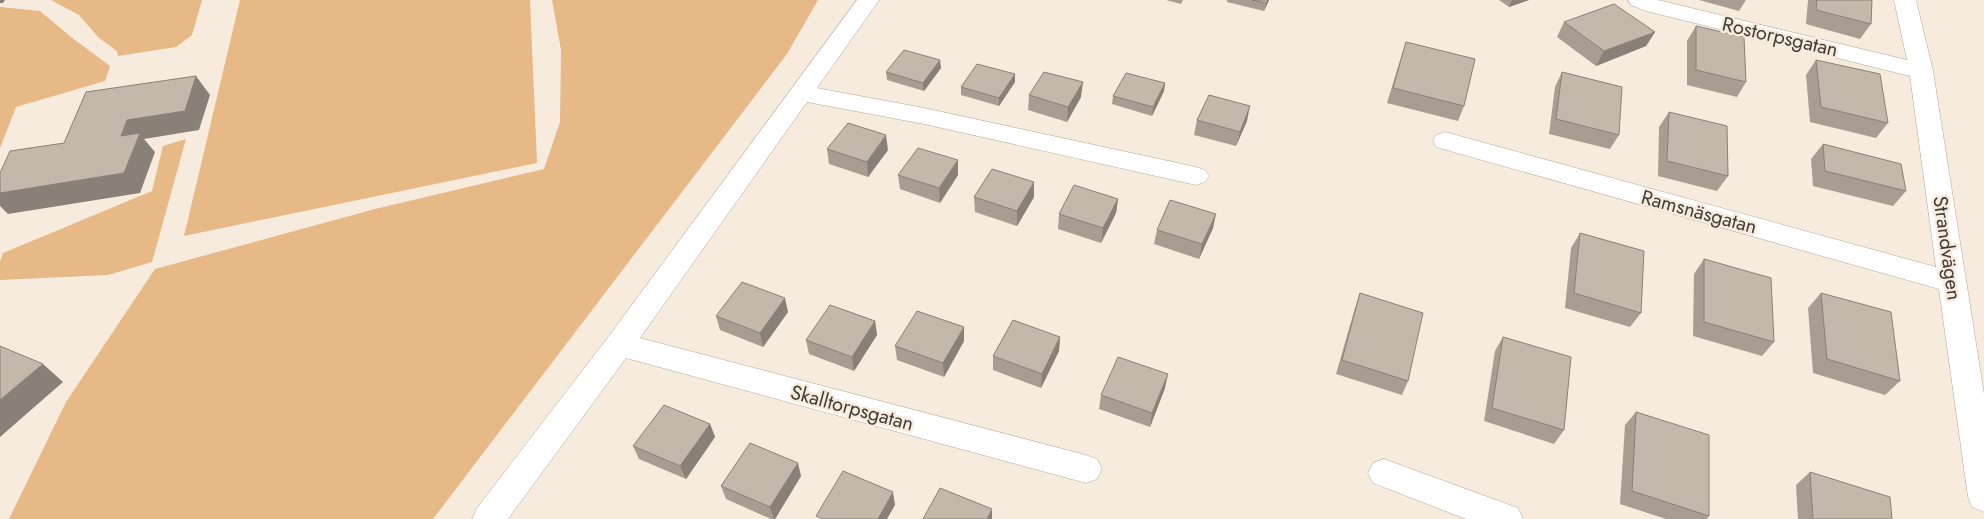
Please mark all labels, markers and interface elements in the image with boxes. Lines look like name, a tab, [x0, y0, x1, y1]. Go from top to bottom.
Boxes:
street label: Rostorpsgatan	[1719, 10, 1841, 64]
street label: Ramsnäsgatan	[1638, 183, 1760, 241]
street label: Strandvägen	[1925, 194, 1969, 302]
street label: Skalltorpsgatan	[787, 378, 917, 438]

